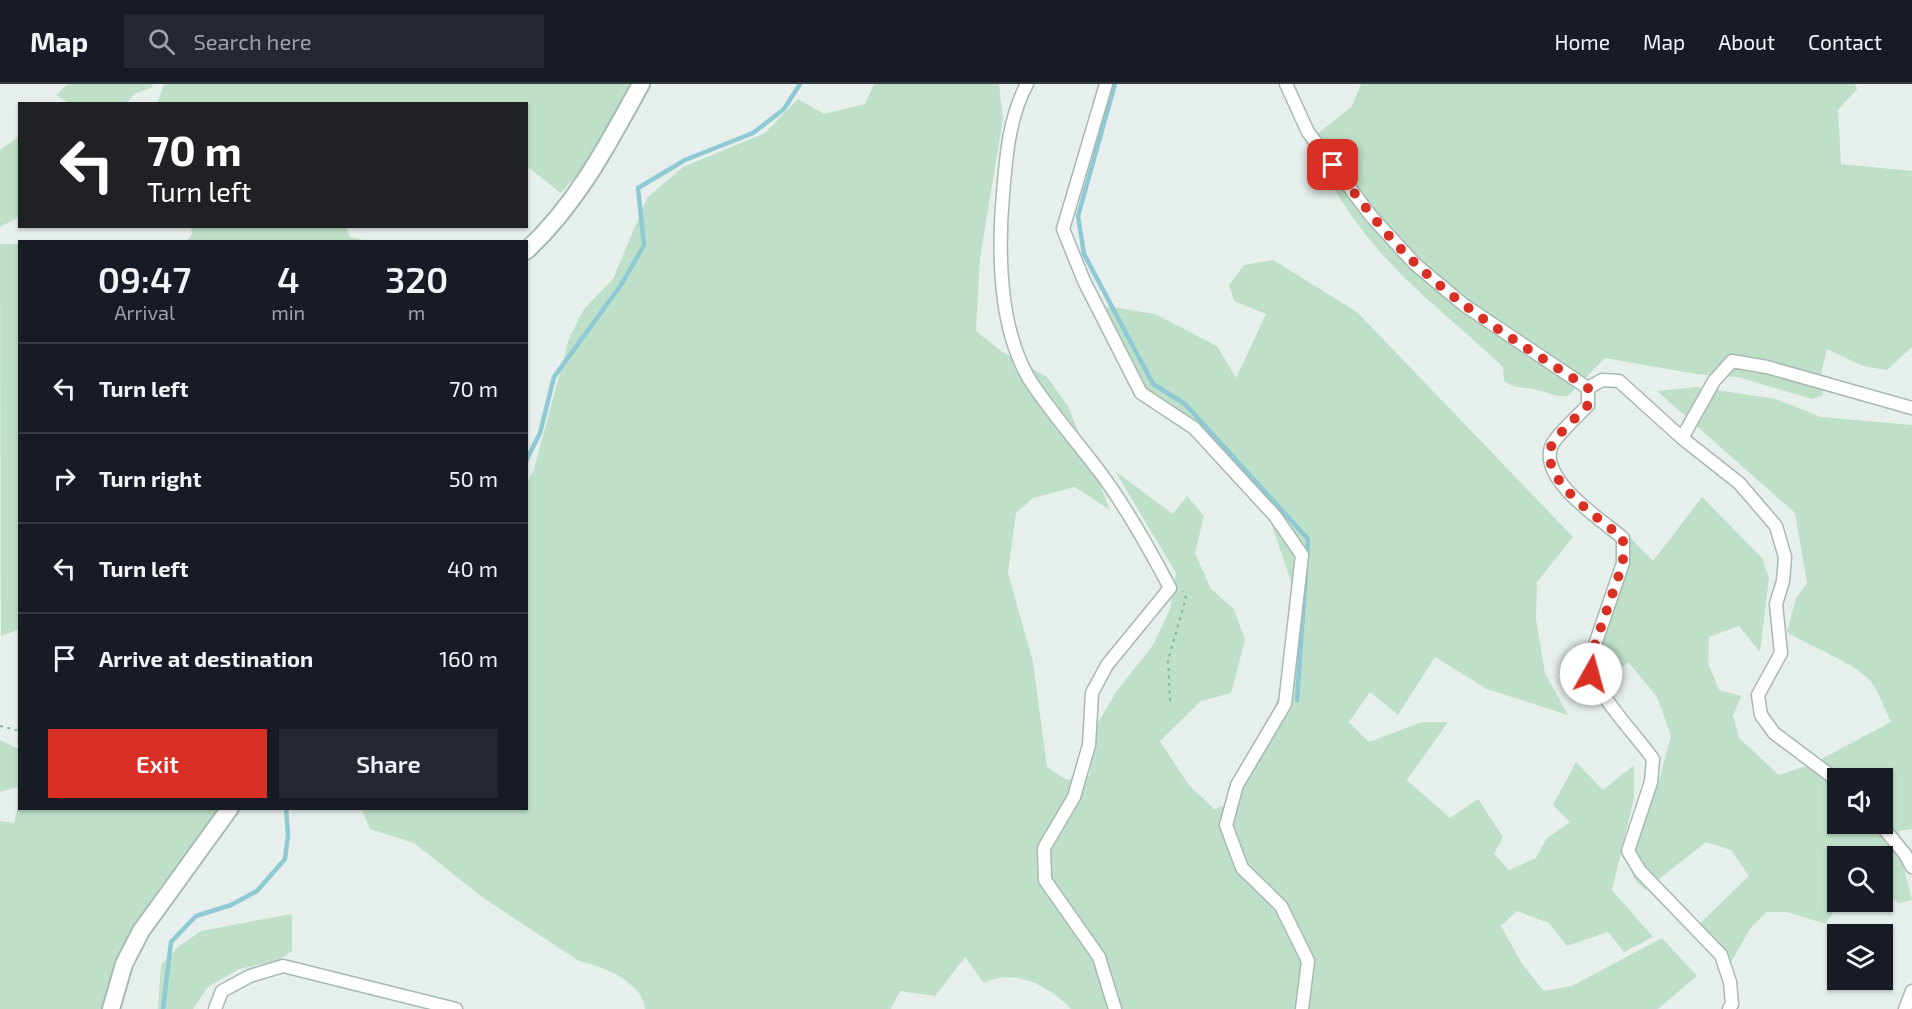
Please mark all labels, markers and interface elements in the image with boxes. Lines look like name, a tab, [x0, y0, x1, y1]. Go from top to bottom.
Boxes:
search box	[124, 14, 544, 68]
text: Map	[30, 24, 88, 58]
icon: search	[145, 25, 178, 58]
text: Search here	[193, 28, 312, 54]
text: Home	[1554, 29, 1610, 54]
text: Map	[1643, 29, 1685, 54]
text: About	[1718, 29, 1775, 54]
text: Contact	[1808, 29, 1882, 54]
text: 70 m	[147, 124, 242, 174]
icon: left	[48, 126, 126, 204]
pin	[1307, 139, 1358, 190]
icon: arrive	[1316, 148, 1349, 181]
text: Turn left	[147, 175, 251, 207]
text: 09:47	[98, 257, 191, 300]
text: 4	[277, 257, 299, 300]
text: 320	[385, 257, 448, 300]
text: Arrival	[114, 300, 175, 324]
text: min	[271, 300, 305, 324]
text: m	[408, 300, 425, 324]
icon: left	[48, 372, 81, 405]
text: Turn left	[99, 375, 188, 401]
text: 70 m	[449, 375, 498, 401]
icon: right	[48, 462, 81, 495]
text: Turn right	[99, 465, 201, 491]
text: 50 m	[449, 465, 498, 491]
icon: left	[48, 552, 81, 585]
text: Turn left	[99, 555, 188, 581]
text: 40 m	[447, 555, 498, 581]
icon: arrive	[48, 642, 81, 675]
position arrow	[1559, 642, 1623, 706]
text: Arrive at destination	[99, 645, 313, 671]
text: 160 m	[439, 645, 498, 671]
button: Exit	[48, 729, 267, 798]
button: Share	[279, 729, 498, 798]
map controls	[1827, 768, 1893, 990]
button: sound	[1827, 768, 1893, 834]
button: search	[1827, 846, 1893, 912]
button: layers	[1827, 924, 1893, 990]

